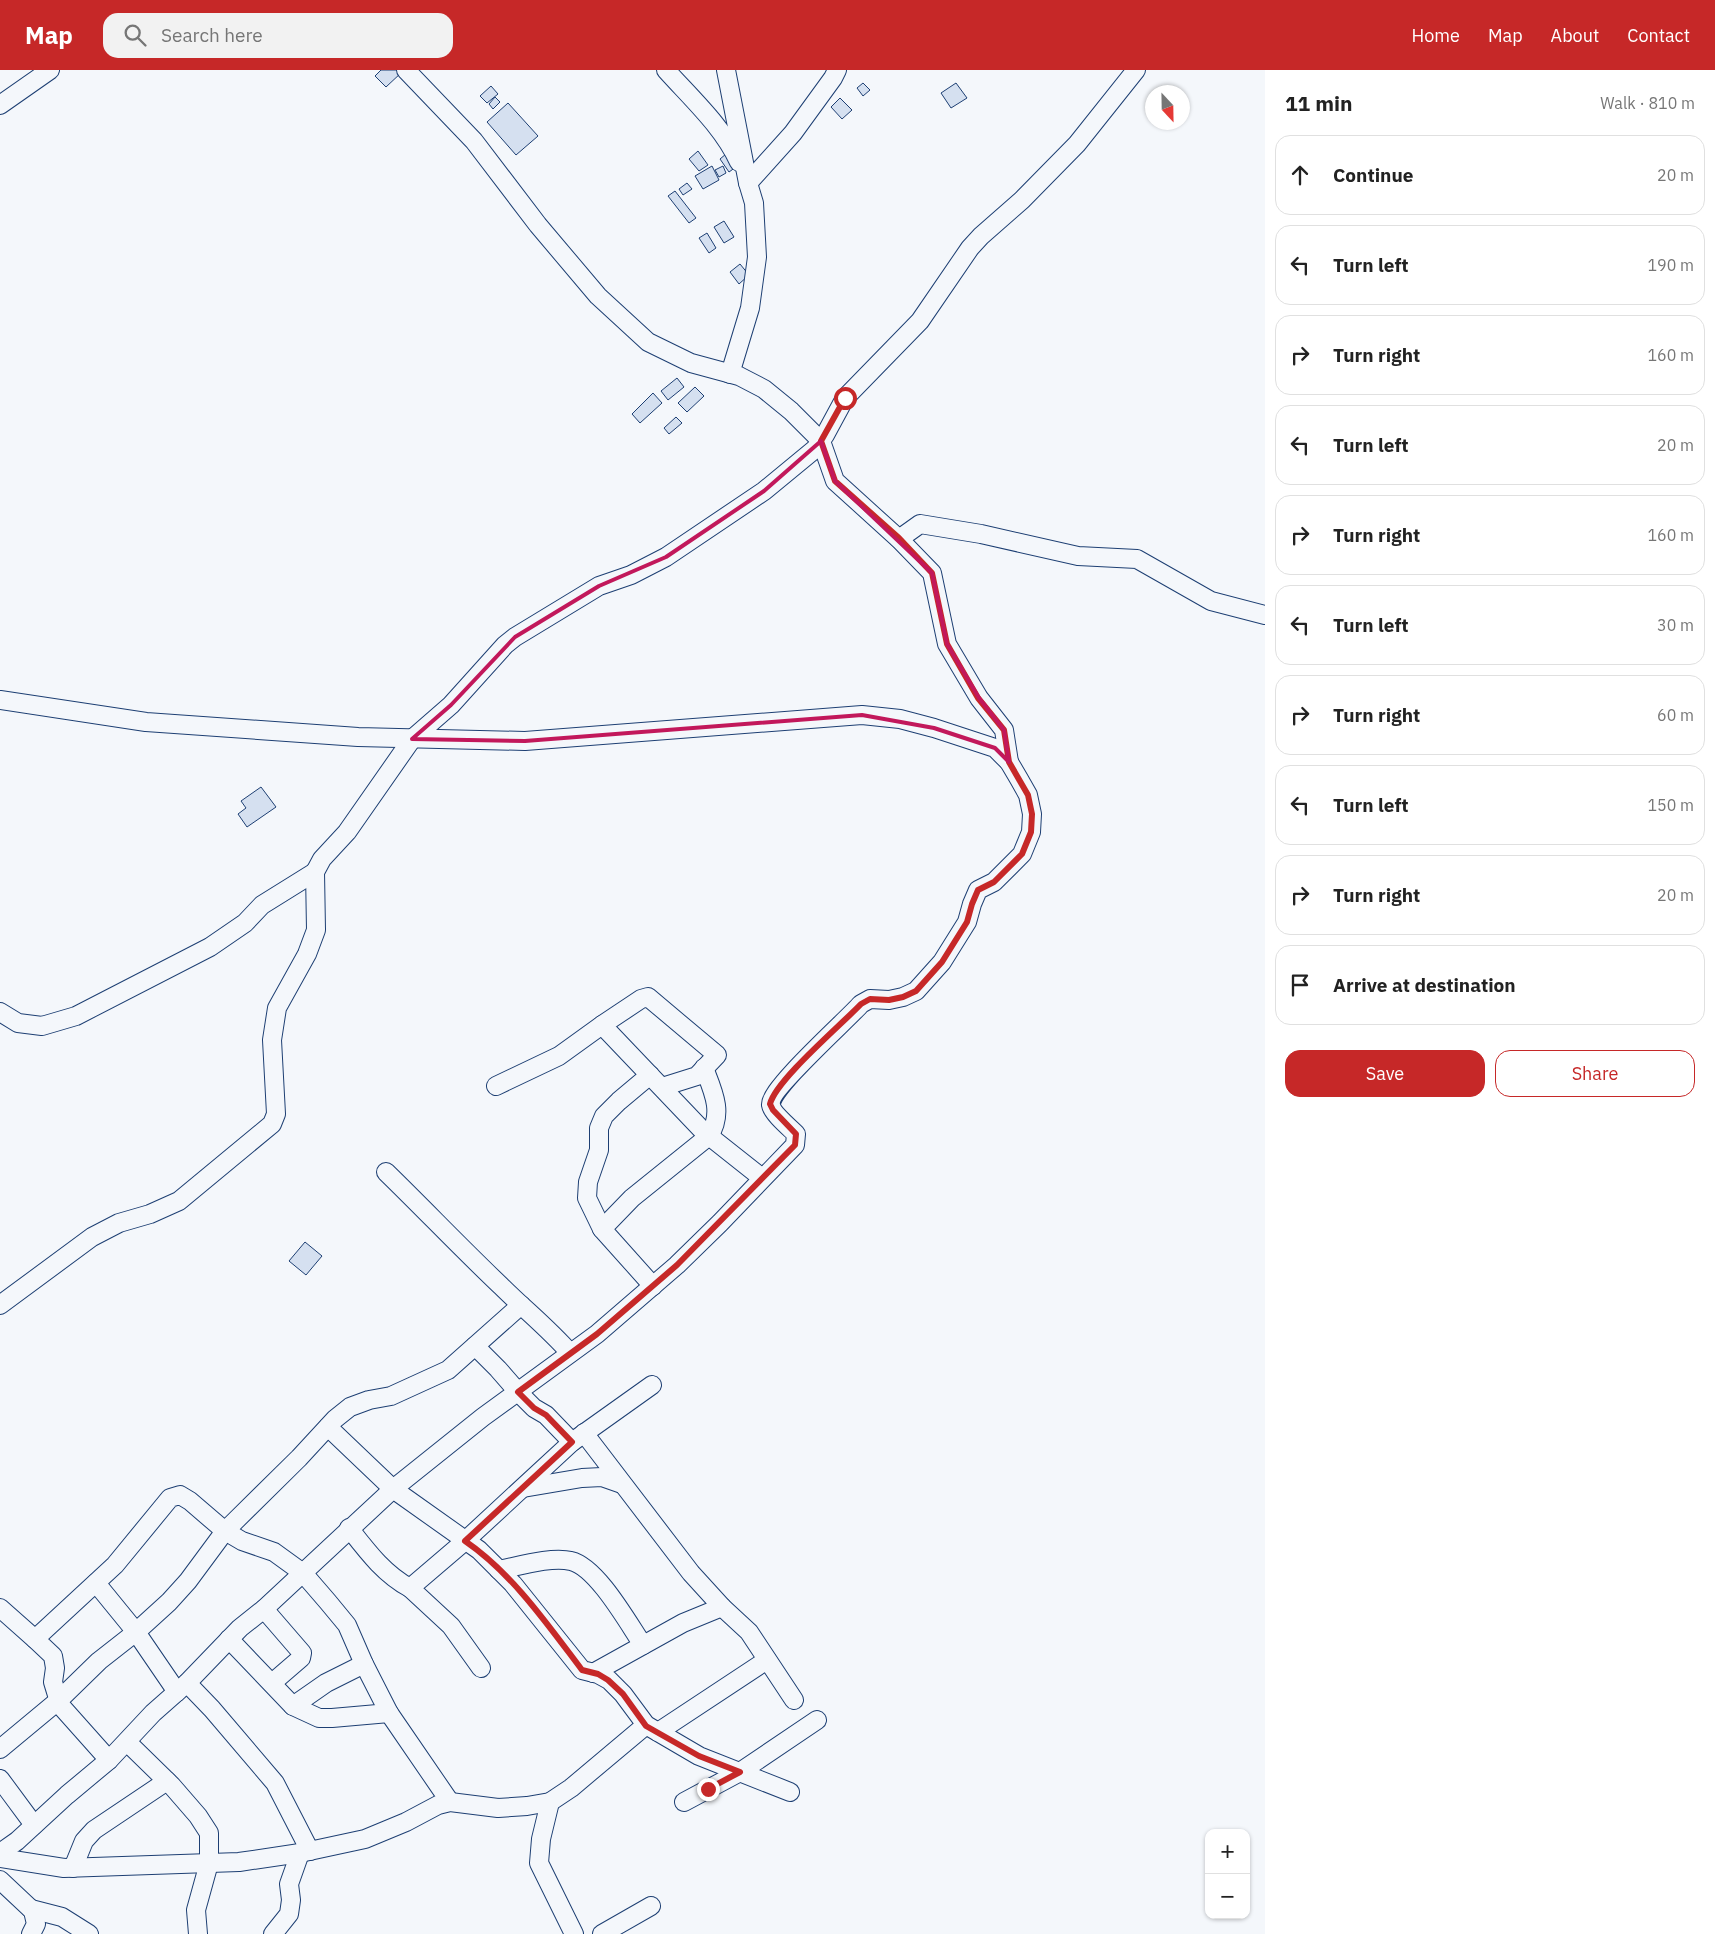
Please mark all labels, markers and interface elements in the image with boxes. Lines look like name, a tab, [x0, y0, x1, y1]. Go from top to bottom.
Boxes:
search box	[103, 13, 453, 58]
text: Map	[25, 19, 73, 51]
icon: search	[121, 21, 149, 49]
text: Search here	[161, 23, 263, 47]
text: Home	[1412, 24, 1460, 47]
text: Map	[1488, 24, 1523, 47]
text: About	[1551, 24, 1599, 47]
text: Contact	[1627, 24, 1690, 47]
north arrow	[1145, 85, 1190, 130]
text: 11 min	[1285, 89, 1352, 117]
text: Walk · 810 m	[1600, 93, 1695, 113]
icon: ahead	[1286, 161, 1314, 189]
text: Continue	[1333, 163, 1413, 187]
text: 20 m	[1657, 165, 1694, 185]
icon: left	[1286, 251, 1314, 279]
text: Turn left	[1333, 253, 1409, 277]
text: 190 m	[1647, 255, 1694, 275]
icon: right	[1286, 341, 1314, 369]
text: Turn right	[1333, 343, 1420, 367]
text: 160 m	[1647, 345, 1694, 365]
route start	[834, 387, 857, 410]
icon: left	[1286, 431, 1314, 459]
text: Turn left	[1333, 433, 1409, 457]
text: 20 m	[1657, 435, 1694, 455]
icon: right	[1286, 521, 1314, 549]
text: Turn right	[1333, 523, 1420, 547]
text: 160 m	[1647, 525, 1694, 545]
icon: left	[1286, 611, 1314, 639]
text: Turn left	[1333, 613, 1409, 637]
text: 30 m	[1657, 615, 1694, 635]
icon: right	[1286, 701, 1314, 729]
text: Turn right	[1333, 703, 1420, 727]
text: 60 m	[1657, 705, 1694, 725]
icon: left	[1286, 791, 1314, 819]
text: Turn left	[1333, 793, 1409, 817]
text: 150 m	[1647, 795, 1694, 815]
icon: right	[1286, 881, 1314, 909]
text: Turn right	[1333, 883, 1420, 907]
text: 20 m	[1657, 885, 1694, 905]
icon: arrive	[1286, 971, 1314, 999]
text: Arrive at destination	[1333, 973, 1516, 997]
button: Save	[1285, 1050, 1485, 1097]
button: Share	[1495, 1050, 1695, 1097]
route end	[697, 1778, 720, 1801]
map controls	[1205, 1829, 1250, 1919]
button: +	[1205, 1829, 1250, 1874]
button: −	[1205, 1874, 1250, 1919]

